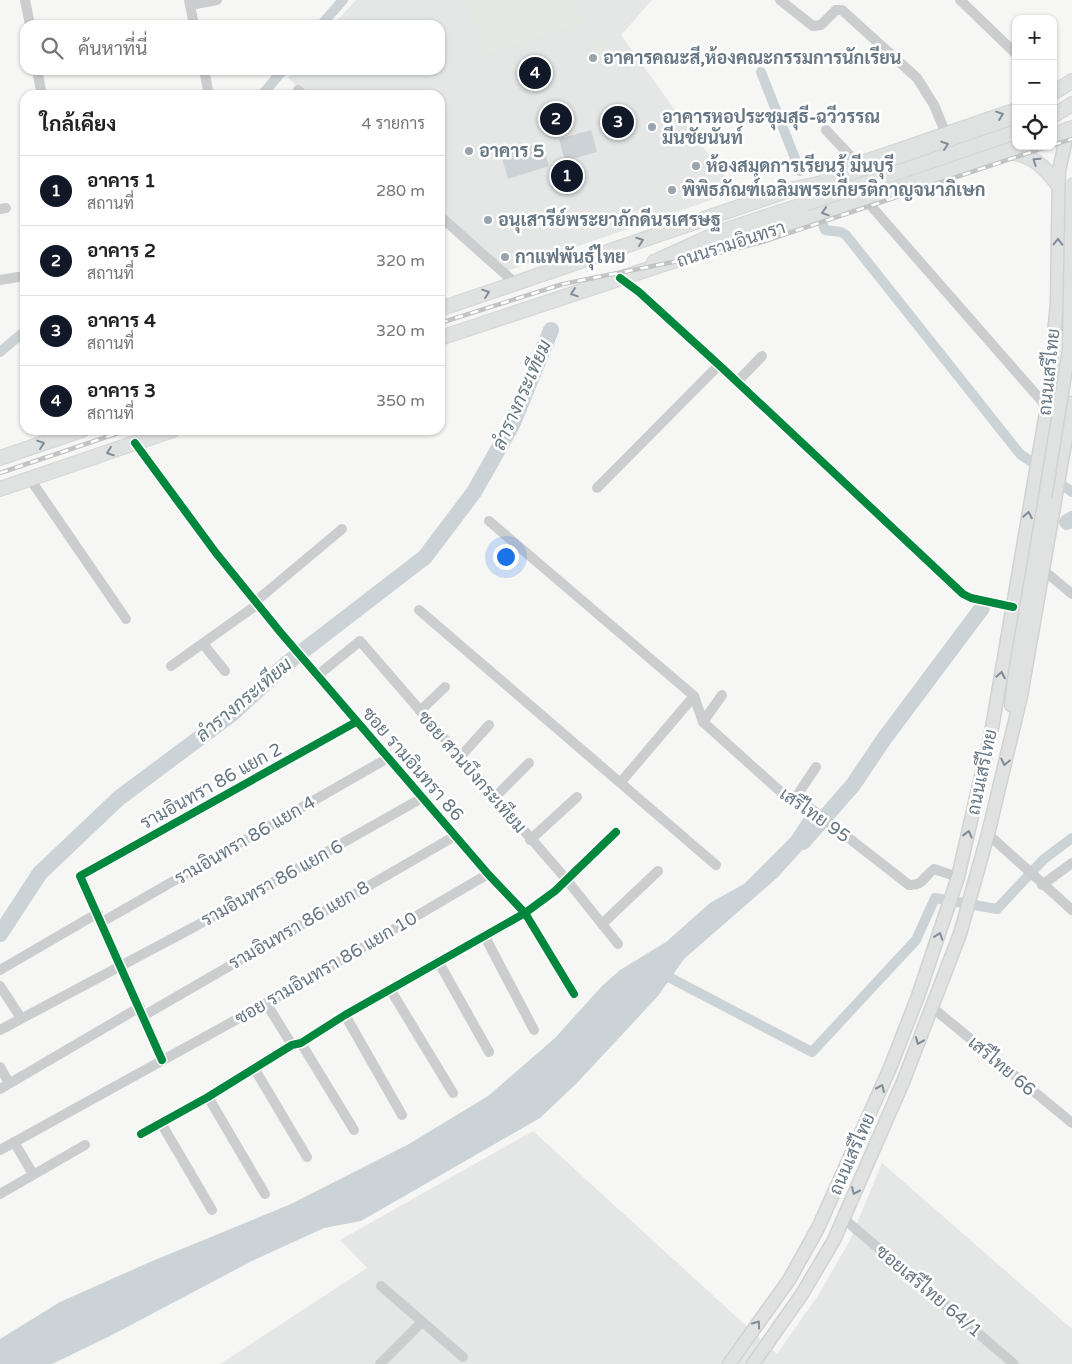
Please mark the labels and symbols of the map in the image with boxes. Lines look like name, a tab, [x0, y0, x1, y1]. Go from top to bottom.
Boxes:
place label: อาคารคณะสี,ห้องคณะกรรมการนักเรียน	[603, 45, 901, 69]
marker: อาคารคณะสี,ห้องคณะกรรมการนักเรียน	[587, 52, 599, 64]
pin: 4	[519, 54, 551, 92]
pin: 2	[540, 100, 572, 138]
pin: 3	[602, 103, 634, 141]
place label: อาคารหอประชุมสุธี-ฉวีวรรณ มีนชัยนันท์	[662, 104, 880, 149]
one-way arrow	[995, 111, 1003, 121]
marker: อาคารหอประชุมสุธี-ฉวีวรรณ มีนชัยนันท์	[646, 121, 658, 133]
place label: อาคาร 5	[479, 140, 544, 162]
one-way arrow	[940, 141, 949, 151]
marker: อาคาร 5	[463, 145, 475, 157]
place label: ห้องสมุดการเรียนรู้ มีนบุรี	[706, 153, 894, 180]
pin: 1	[551, 157, 583, 195]
one-way arrow	[1032, 158, 1041, 167]
marker: ห้องสมุดการเรียนรู้ มีนบุรี	[690, 160, 702, 172]
place label: พิพิธภัณฑ์เฉลิมพระเกียรติกาญจนาภิเษก	[682, 177, 986, 201]
marker: พิพิธภัณฑ์เฉลิมพระเกียรติกาญจนาภิเษก	[666, 184, 678, 196]
place label: อนุเสารีย์พระยาภักดีนรเศรษฐ	[498, 207, 721, 234]
one-way arrow	[821, 207, 830, 217]
marker: อนุเสารีย์พระยาภักดีนรเศรษฐ	[482, 214, 494, 226]
street label: ถนนรามอินทรา	[674, 216, 788, 272]
one-way arrow	[635, 237, 644, 247]
one-way arrow	[1053, 237, 1063, 245]
place label: กาแฟพันธ์ุไทย	[515, 244, 626, 271]
marker: กาแฟพันธ์ุไทย	[499, 251, 511, 263]
one-way arrow	[570, 287, 579, 297]
one-way arrow	[481, 289, 490, 299]
street label: ถนนเสรีไทย	[1032, 327, 1065, 417]
water label: ลำรางกระเทียม	[486, 335, 556, 454]
one-way arrow	[36, 440, 45, 450]
one-way arrow	[107, 446, 115, 456]
one-way arrow	[1023, 510, 1033, 519]
your location	[493, 544, 519, 570]
water label: ลำรางกระเทียม	[190, 652, 297, 747]
one-way arrow	[996, 671, 1006, 679]
street label: ซอย รามอินทรา 86	[358, 703, 468, 825]
street label: ซอย สวนบึงกระเทียม	[413, 705, 533, 838]
street label: ถนนเสรีไทย	[960, 727, 1002, 817]
street label: รามอินทรา 86 แยก 2	[136, 738, 286, 834]
one-way arrow	[1000, 757, 1011, 766]
street label: เสรีไทย 95	[775, 781, 856, 847]
street label: รามอินทรา 86 แยก 4	[171, 791, 319, 889]
one-way arrow	[963, 830, 973, 839]
street label: รามอินทรา 86 แยก 6	[197, 835, 347, 931]
street label: รามอินทรา 86 แยก 8	[225, 876, 373, 974]
street label: ซอย รามอินทรา 86 แยก 10	[231, 907, 421, 1029]
one-way arrow	[933, 933, 943, 941]
street label: เสรีไทย 66	[964, 1030, 1041, 1101]
one-way arrow	[915, 1037, 925, 1045]
one-way arrow	[875, 1084, 886, 1093]
street label: ถนนเสรีไทย	[822, 1109, 880, 1198]
one-way arrow	[850, 1186, 861, 1195]
street label: ซอยเสรีไทย 64/1	[871, 1238, 988, 1342]
one-way arrow	[751, 1321, 760, 1330]

